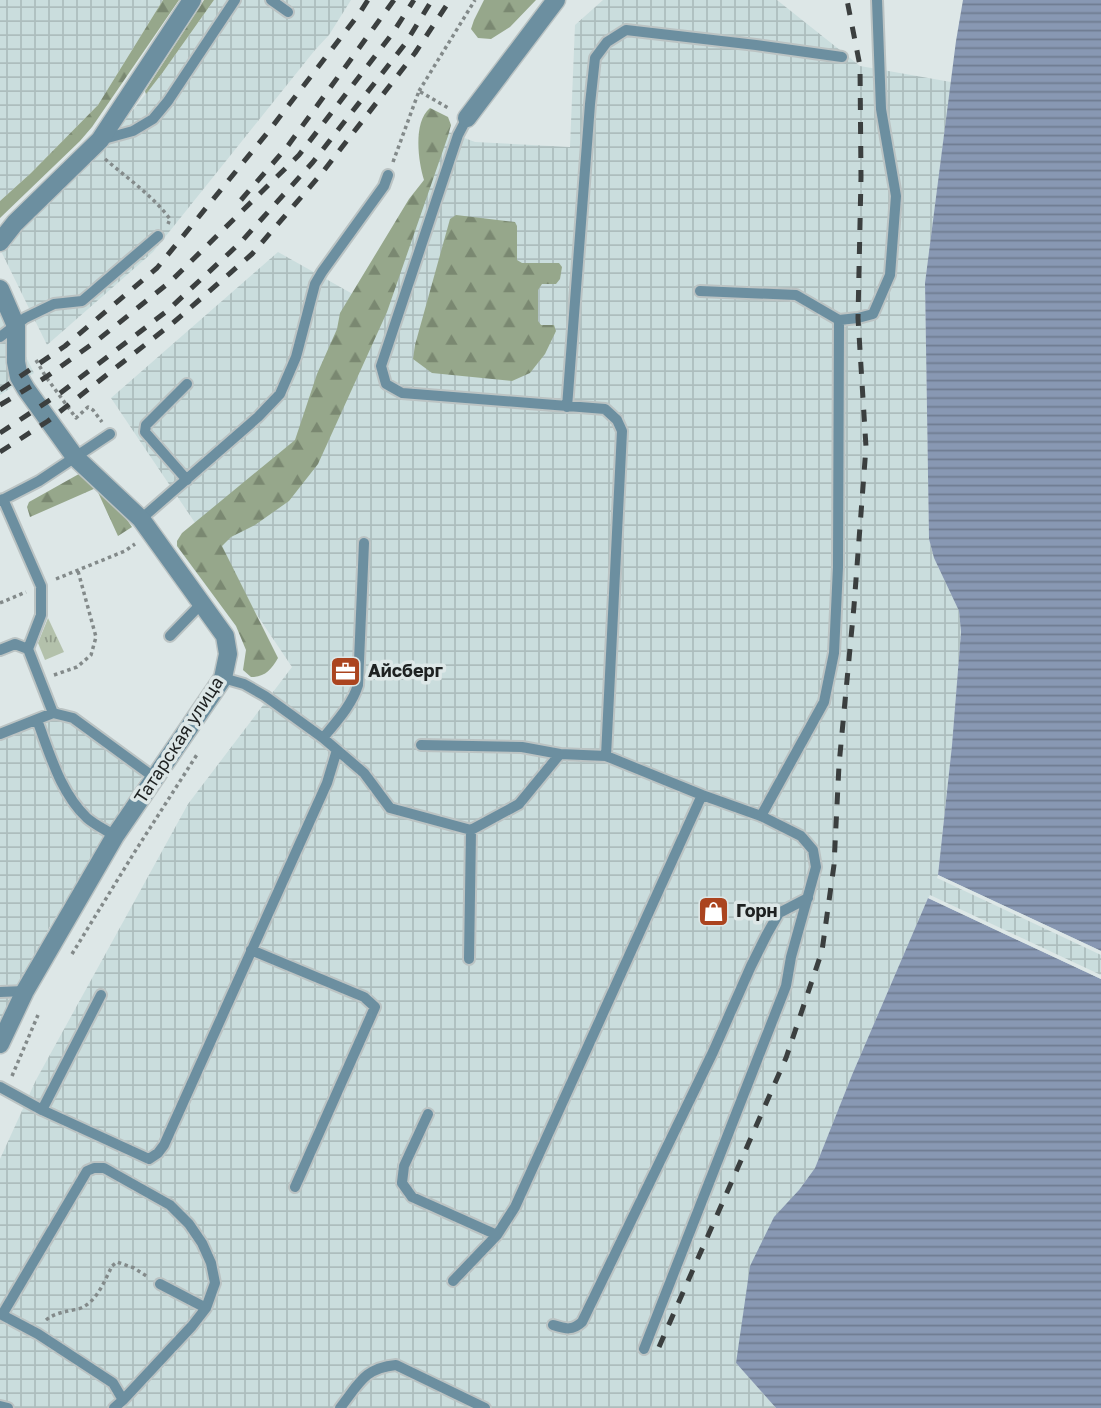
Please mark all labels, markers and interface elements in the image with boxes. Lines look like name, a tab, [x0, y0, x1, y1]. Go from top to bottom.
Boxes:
office icon: Айсберг	[328, 654, 362, 688]
place label: Айсберг	[368, 659, 443, 681]
street label: Татарская улица	[129, 672, 227, 807]
shop icon: Горн	[696, 894, 730, 928]
place label: Горн	[736, 899, 778, 921]

